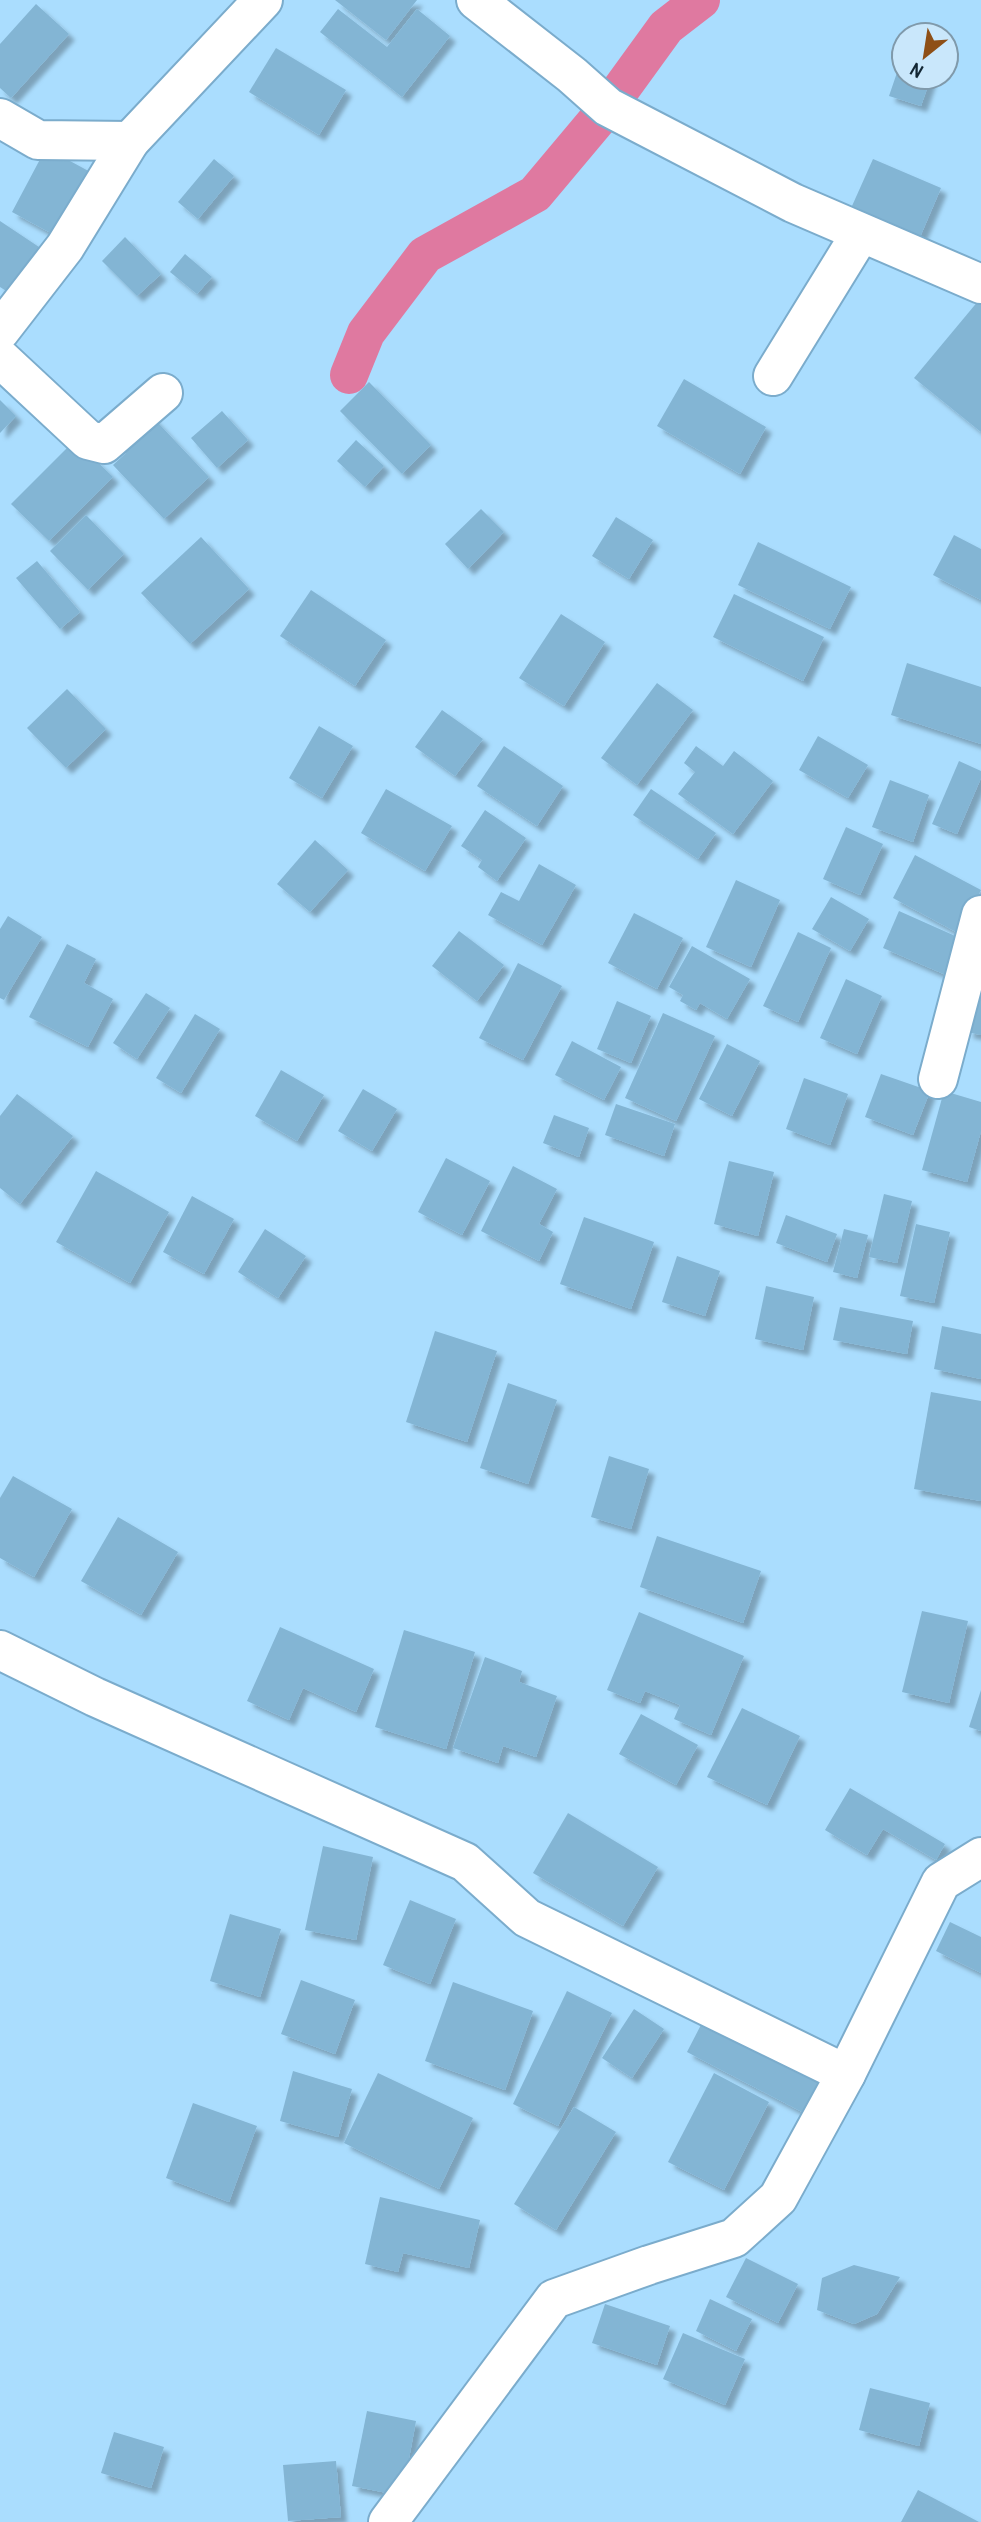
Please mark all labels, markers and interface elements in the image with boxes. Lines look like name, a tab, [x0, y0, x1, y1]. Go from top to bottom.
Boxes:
north arrow	[890, 21, 960, 91]
text: N	[905, 57, 928, 85]

